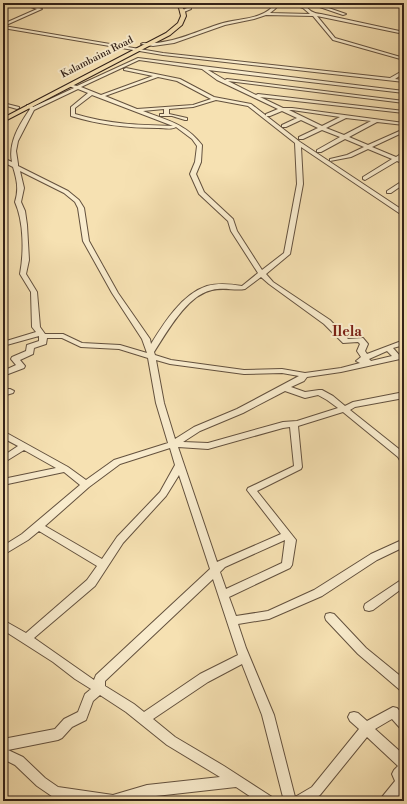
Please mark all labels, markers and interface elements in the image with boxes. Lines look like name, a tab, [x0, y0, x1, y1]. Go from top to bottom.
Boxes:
street label: Kalambaina Road	[59, 33, 136, 80]
district label: Ilela	[332, 323, 362, 341]

